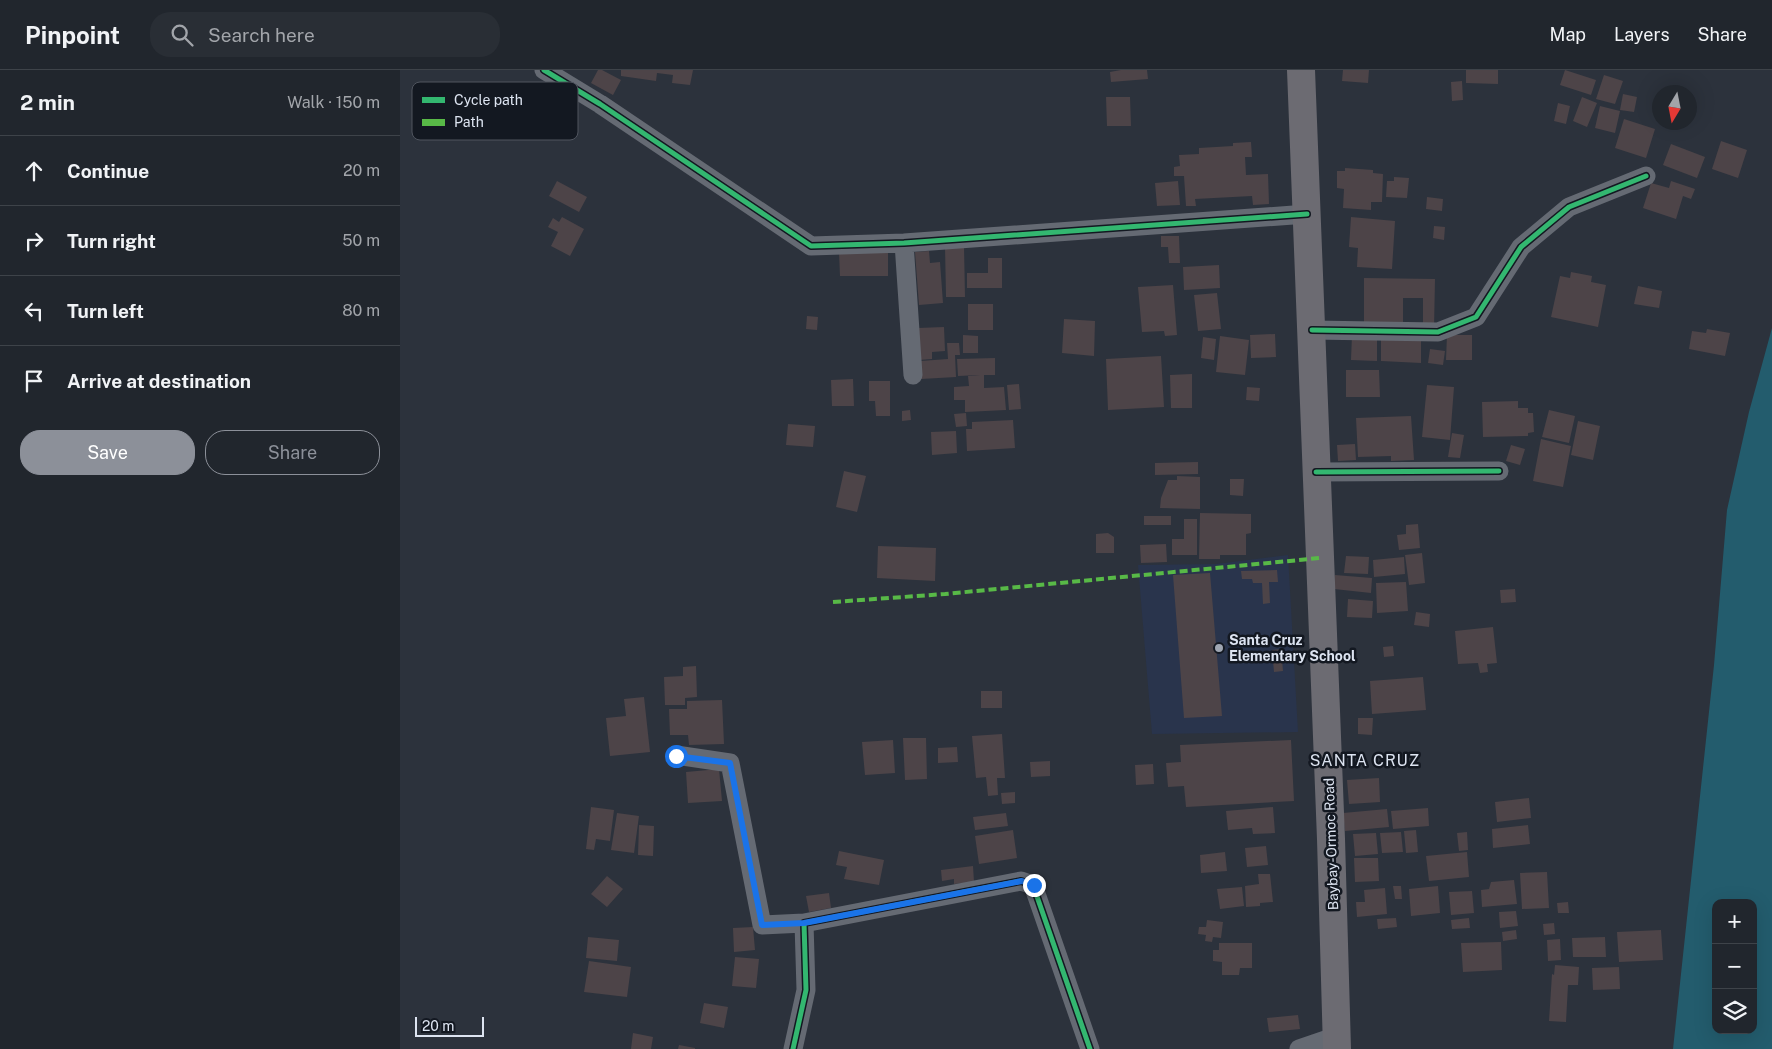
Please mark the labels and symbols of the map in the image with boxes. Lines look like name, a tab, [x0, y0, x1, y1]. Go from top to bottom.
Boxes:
legend	[412, 82, 578, 140]
north arrow	[1652, 85, 1697, 130]
text: Cycle path	[454, 92, 523, 108]
text: Path	[454, 114, 484, 130]
place label: Santa Cruz Elementary School	[1229, 632, 1356, 664]
marker: Santa Cruz Elementary School	[1213, 642, 1225, 654]
route start	[665, 745, 688, 768]
district label: SANTA CRUZ	[1310, 751, 1420, 770]
street label: Baybay-Ormoc Road	[1321, 777, 1341, 911]
route end	[1023, 874, 1046, 897]
scale bar	[415, 1014, 484, 1037]

